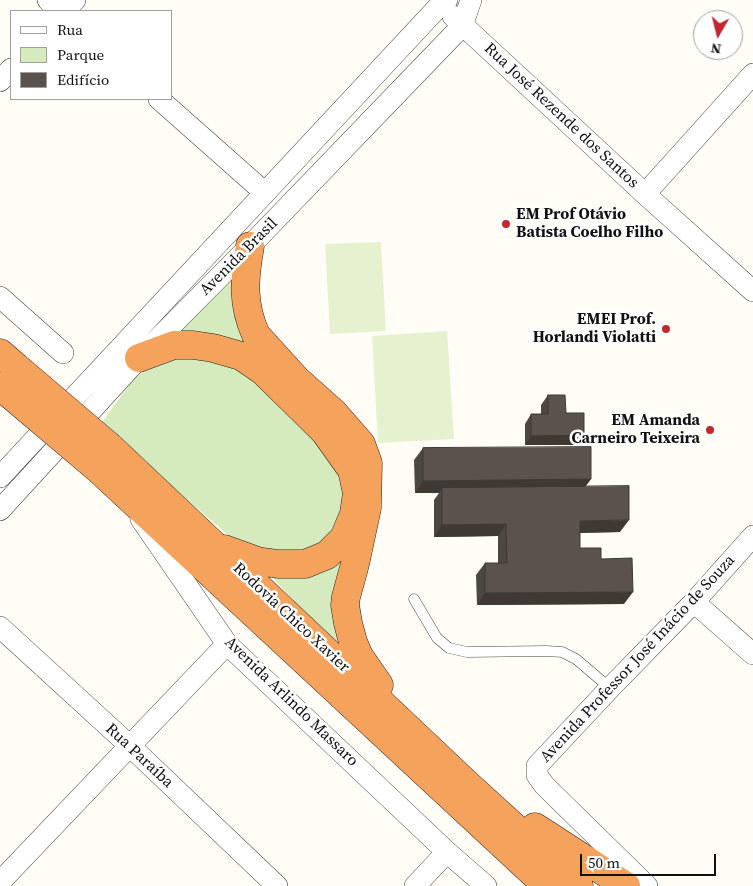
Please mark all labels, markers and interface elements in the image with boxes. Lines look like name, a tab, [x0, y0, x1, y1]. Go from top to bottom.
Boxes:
legend	[10, 10, 172, 100]
north arrow	[693, 10, 743, 60]
text: Rua	[57, 19, 83, 40]
text: N	[710, 38, 723, 59]
street label: Rua José Rezende dos Santos	[480, 39, 642, 193]
text: Parque	[57, 44, 104, 65]
text: Edifício	[57, 69, 109, 90]
place label: EM Prof Otávio Batista Coelho Filho	[516, 205, 663, 243]
street label: Avenida Brasil	[196, 214, 282, 300]
marker: EM Prof Otávio Batista Coelho Filho	[500, 218, 512, 230]
place label: EMEI Prof. Horlandi Violatti	[533, 310, 656, 348]
marker: EMEI Prof. Horlandi Violatti	[660, 323, 672, 335]
place label: EM Amanda Carneiro Teixeira	[572, 411, 700, 449]
marker: EM Amanda Carneiro Teixeira	[704, 424, 716, 436]
street label: Avenida Professor José Inácio de Souza	[537, 551, 739, 767]
street label: Rodovia Chico Xavier	[229, 559, 353, 677]
street label: Avenida Arlindo Massaro	[220, 633, 362, 771]
street label: Rua Paraíba	[101, 720, 177, 792]
scale bar	[583, 844, 719, 876]
text: 50 m	[588, 852, 620, 873]

